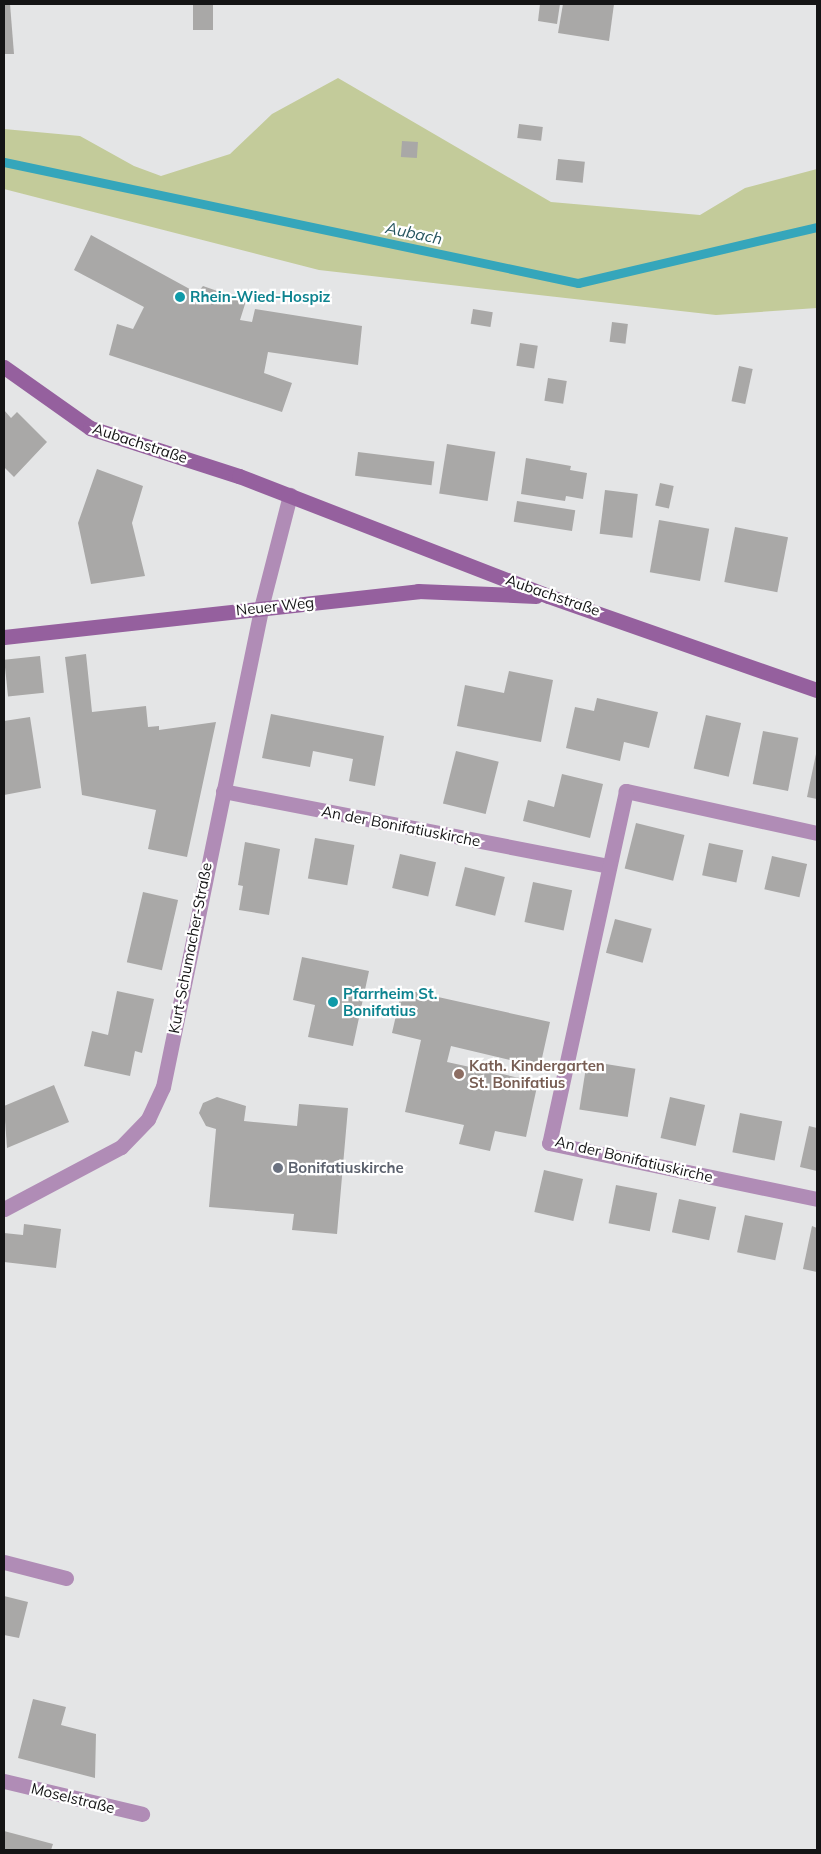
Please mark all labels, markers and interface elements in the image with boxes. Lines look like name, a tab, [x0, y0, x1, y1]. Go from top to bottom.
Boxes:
water label: Aubach	[384, 218, 444, 248]
place label: Rhein-Wied-Hospiz	[190, 288, 331, 306]
marker: Rhein-Wied-Hospiz	[174, 291, 186, 303]
street label: Aubachstraße	[90, 419, 190, 467]
street label: Aubachstraße	[503, 570, 603, 620]
street label: Neuer Weg	[235, 593, 315, 619]
street label: An der Bonifatiuskirche	[320, 802, 482, 850]
street label: Kurt-Schumacher-Straße	[165, 861, 215, 1035]
place label: Pfarrheim St. Bonifatius	[343, 984, 438, 1019]
marker: Pfarrheim St. Bonifatius	[327, 996, 339, 1008]
place label: Kath. Kindergarten St. Bonifatius	[469, 1056, 605, 1091]
marker: Kath. Kindergarten St. Bonifatius	[453, 1068, 465, 1080]
street label: An der Bonifatiuskirche	[553, 1132, 715, 1186]
place label: Bonifatiuskirche	[288, 1159, 404, 1177]
marker: Bonifatiuskirche	[272, 1162, 284, 1174]
street label: Moselstraße	[29, 1779, 117, 1817]

